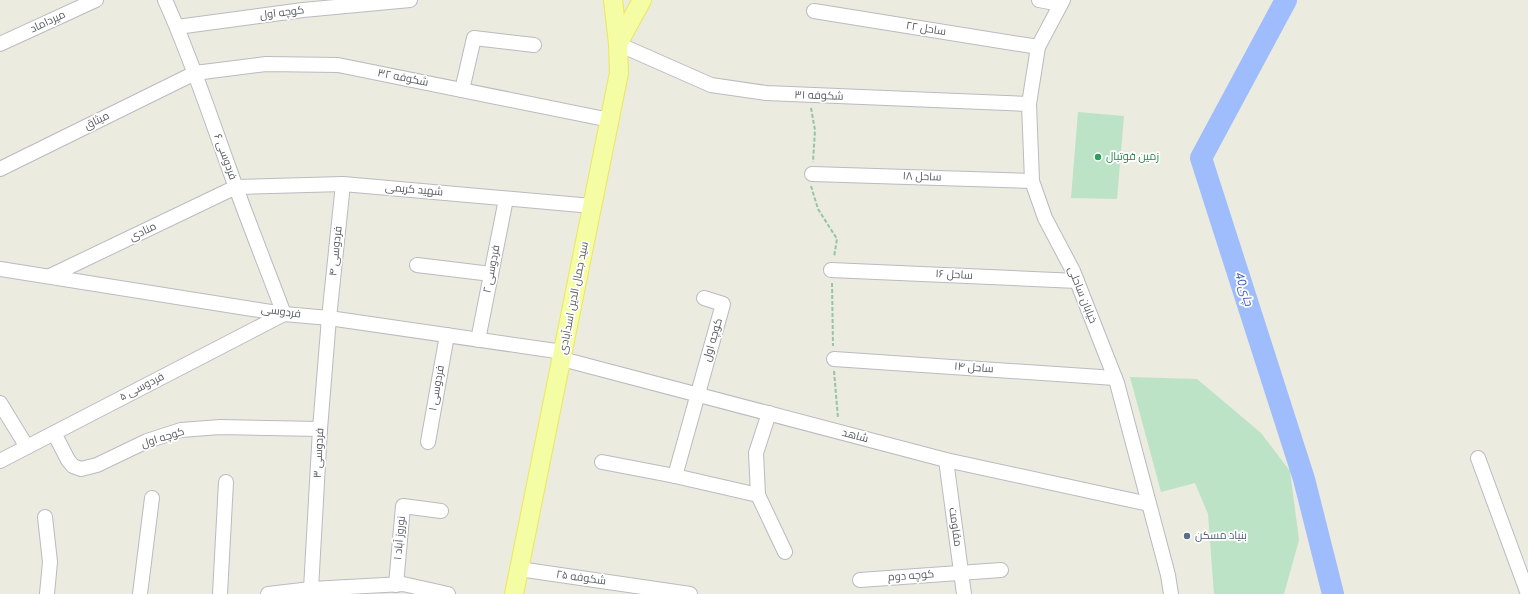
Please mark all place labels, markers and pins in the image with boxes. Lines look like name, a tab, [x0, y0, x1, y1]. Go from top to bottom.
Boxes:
place label: زمین فوتبال	[1106, 150, 1159, 164]
marker: زمین فوتبال	[1093, 152, 1103, 162]
place label: بنیاد مسکن	[1195, 529, 1247, 543]
marker: بنیاد مسکن	[1182, 531, 1192, 541]

